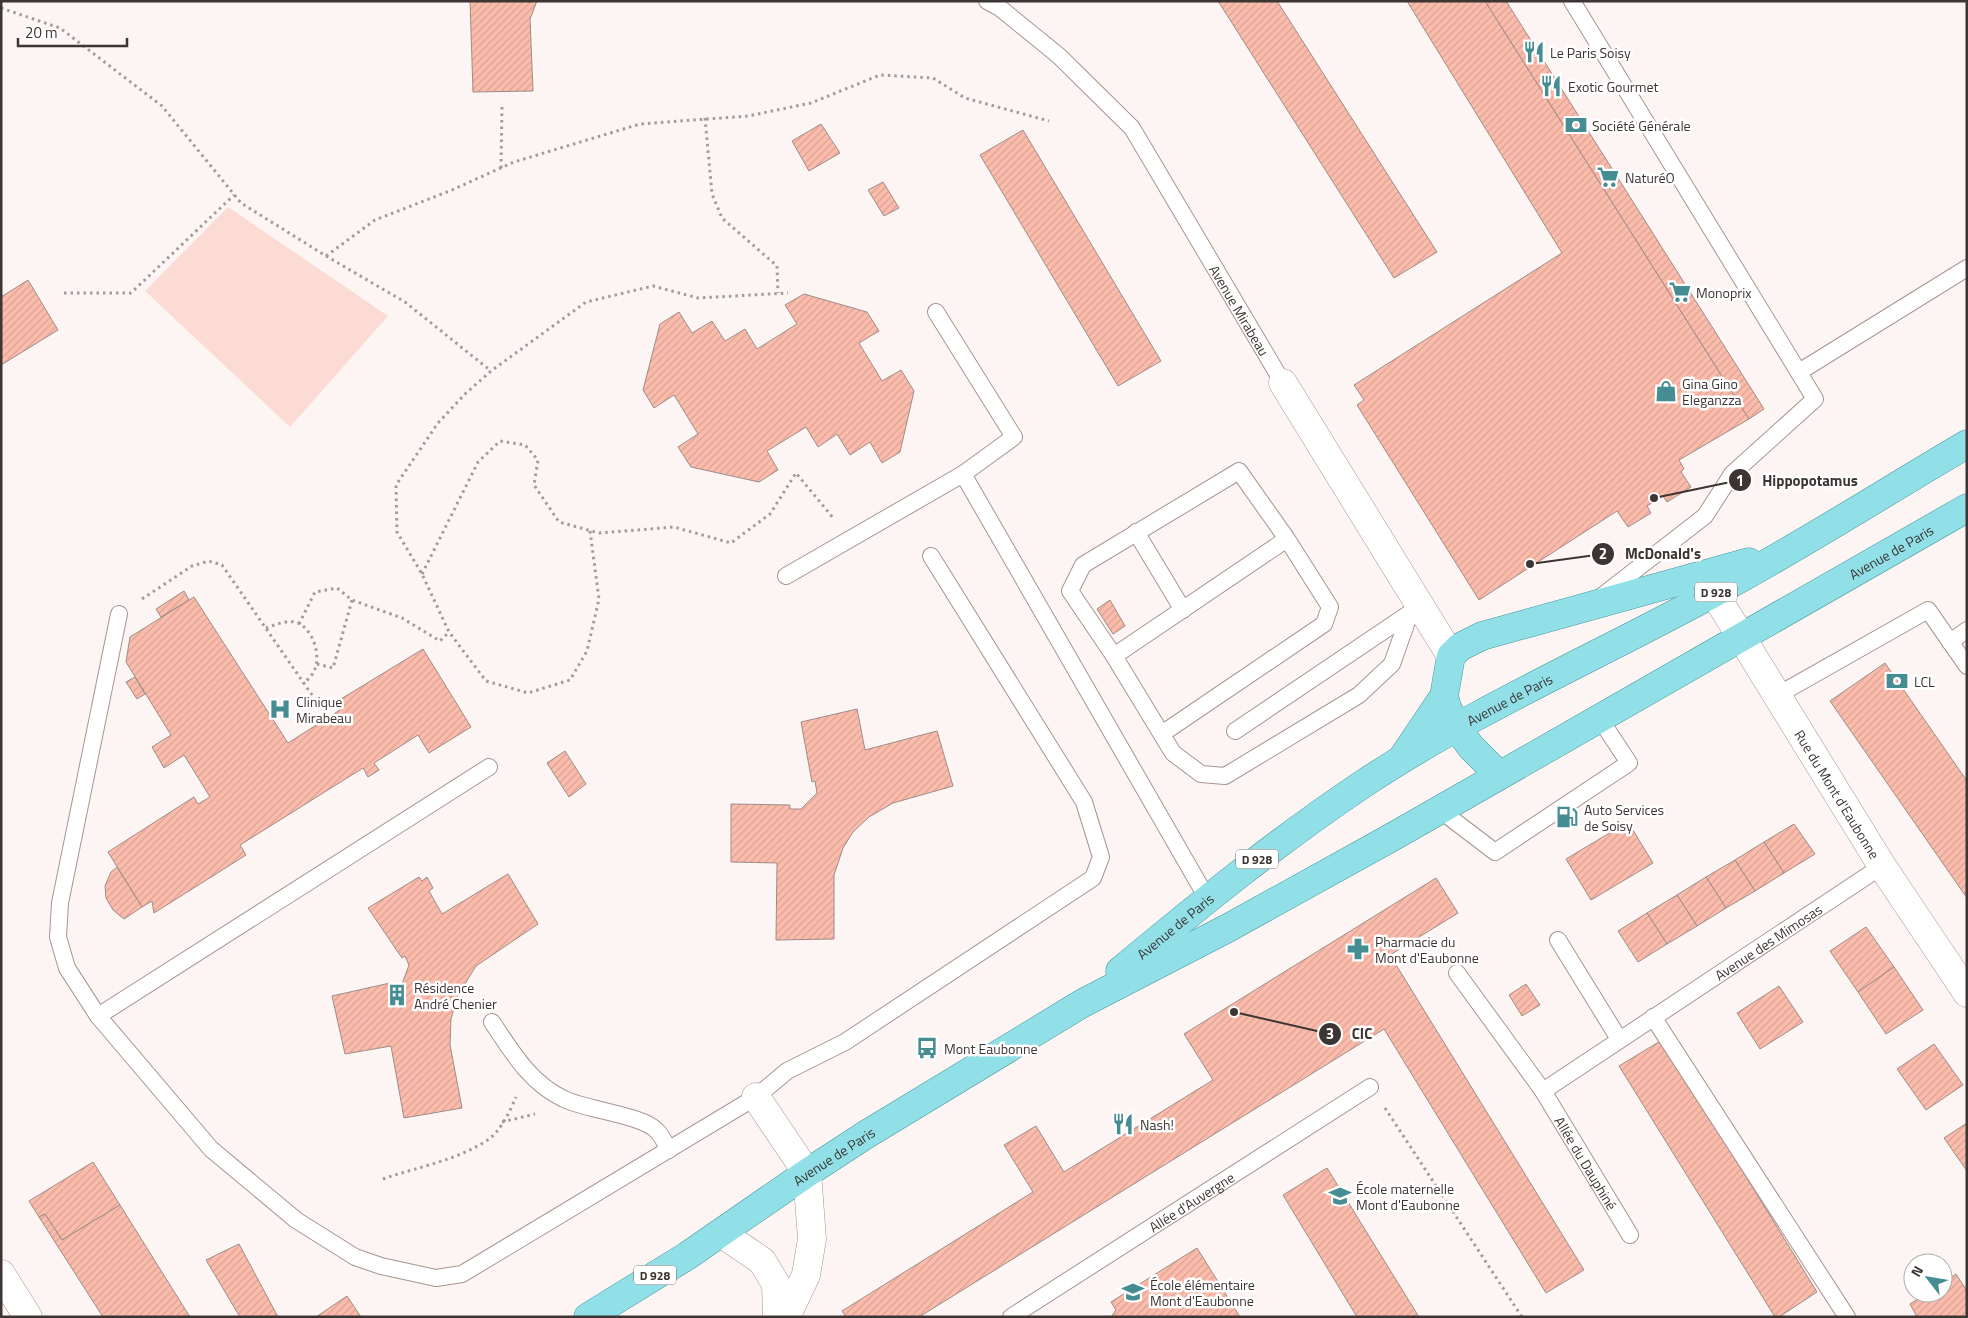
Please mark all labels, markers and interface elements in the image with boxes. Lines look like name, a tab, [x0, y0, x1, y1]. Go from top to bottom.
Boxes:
scale bar	[18, 15, 126, 47]
text: 20 m	[25, 21, 58, 44]
restaurant icon: Le Paris Soisy	[1521, 39, 1547, 65]
place label: Le Paris Soisy	[1550, 42, 1631, 63]
restaurant icon: Exotic Gourmet	[1538, 73, 1564, 99]
place label: Exotic Gourmet	[1568, 76, 1658, 97]
bank icon: Société Générale	[1563, 112, 1589, 138]
place label: Société Générale	[1592, 115, 1691, 136]
supermarket icon: NaturéO	[1595, 164, 1621, 190]
place label: NaturéO	[1625, 167, 1675, 188]
street label: Avenue Mirabeau	[1205, 261, 1275, 360]
supermarket icon: Monoprix	[1667, 279, 1693, 305]
place label: Monoprix	[1696, 282, 1752, 303]
place label: Gina Gino Eleganzza	[1682, 373, 1742, 410]
shop icon: Gina Gino Eleganzza	[1653, 378, 1679, 404]
callout: Hippopotamus	[1728, 465, 1868, 495]
text: 1	[1736, 469, 1744, 492]
text: Hippopotamus	[1762, 469, 1858, 492]
street label: Avenue de Paris	[1845, 519, 1937, 584]
callout: McDonald's	[1590, 539, 1711, 569]
text: 2	[1599, 542, 1607, 565]
text: McDonald's	[1625, 542, 1701, 565]
road number: D 928	[1695, 582, 1737, 602]
street label: Avenue de Paris	[1463, 668, 1556, 730]
bank icon: LCL	[1884, 668, 1910, 694]
place label: LCL	[1914, 671, 1935, 692]
place label: Clinique Mirabeau	[296, 691, 352, 728]
hospital icon: Clinique Mirabeau	[267, 696, 293, 722]
street label: Rue du Mont d'Eaubonne	[1790, 725, 1885, 863]
place label: Auto Services de Soisy	[1584, 799, 1664, 836]
fuel station icon: Auto Services de Soisy	[1554, 804, 1580, 830]
road number: D 928	[1236, 850, 1278, 869]
street label: Avenue de Paris	[1132, 888, 1218, 964]
street label: Avenue des Mimosas	[1710, 898, 1826, 985]
place label: Pharmacie du Mont d'Eaubonne	[1375, 931, 1479, 968]
pharmacy icon: Pharmacie du Mont d'Eaubonne	[1345, 936, 1371, 962]
place label: Résidence André Chenier	[414, 977, 497, 1014]
building icon: Résidence André Chenier	[384, 982, 410, 1008]
callout: CIC	[1317, 1019, 1383, 1049]
text: 3	[1326, 1022, 1334, 1045]
text: CIC	[1352, 1022, 1372, 1045]
bus stop icon: Mont Eaubonne	[914, 1035, 940, 1061]
place label: Mont Eaubonne	[944, 1038, 1038, 1059]
restaurant icon: Nash!	[1110, 1111, 1136, 1137]
street label: Allée du Dauphiné	[1550, 1112, 1623, 1214]
place label: Nash!	[1140, 1114, 1174, 1135]
street label: Avenue de Paris	[788, 1121, 879, 1190]
street label: Allée d'Auvergne	[1144, 1166, 1238, 1237]
place label: École maternelle Mont d'Eaubonne	[1356, 1178, 1460, 1215]
school or university icon: École maternelle Mont d'Eaubonne	[1327, 1183, 1353, 1209]
north arrow	[1903, 1253, 1953, 1303]
text: N	[1905, 1261, 1928, 1281]
road number: D 928	[634, 1266, 676, 1284]
place label: École élémentaire Mont d'Eaubonne	[1150, 1274, 1255, 1311]
school or university icon: École élémentaire Mont d'Eaubonne	[1120, 1279, 1146, 1305]

